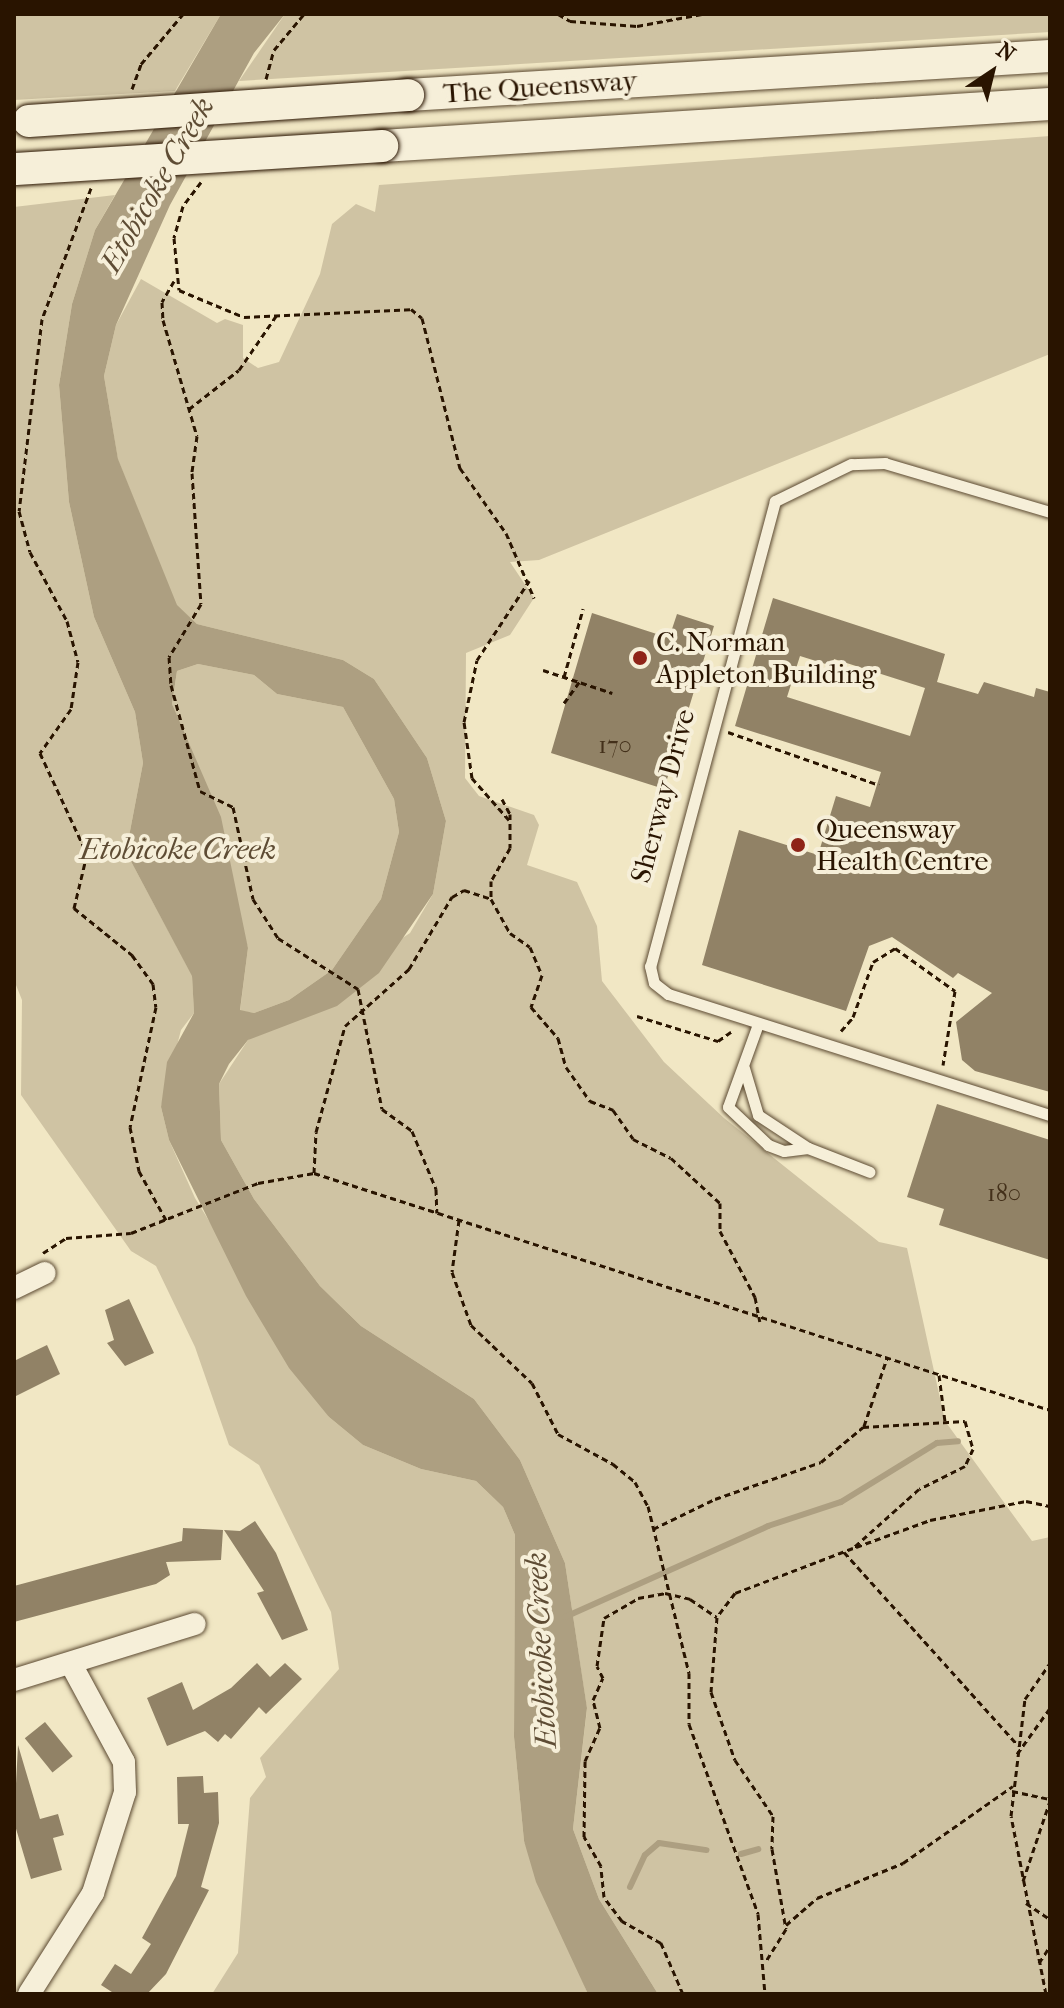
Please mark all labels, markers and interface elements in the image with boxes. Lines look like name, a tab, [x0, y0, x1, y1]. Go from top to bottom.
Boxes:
north arrow	[952, 32, 1032, 112]
text: N	[991, 37, 1020, 68]
street label: The Queensway	[442, 63, 638, 111]
water label: Etobicoke Creek	[93, 91, 223, 279]
place label: C. Norman Appleton Building	[656, 625, 877, 691]
marker: C. Norman Appleton Building	[631, 649, 649, 667]
street label: Sherway Drive	[624, 706, 702, 886]
house number: 170	[598, 732, 632, 760]
place label: Queensway Health Centre	[816, 812, 988, 878]
water label: Etobicoke Creek	[80, 832, 276, 868]
marker: Queensway Health Centre	[787, 834, 809, 856]
house number: 180	[987, 1180, 1021, 1208]
water label: Etobicoke Creek	[519, 1551, 565, 1749]

